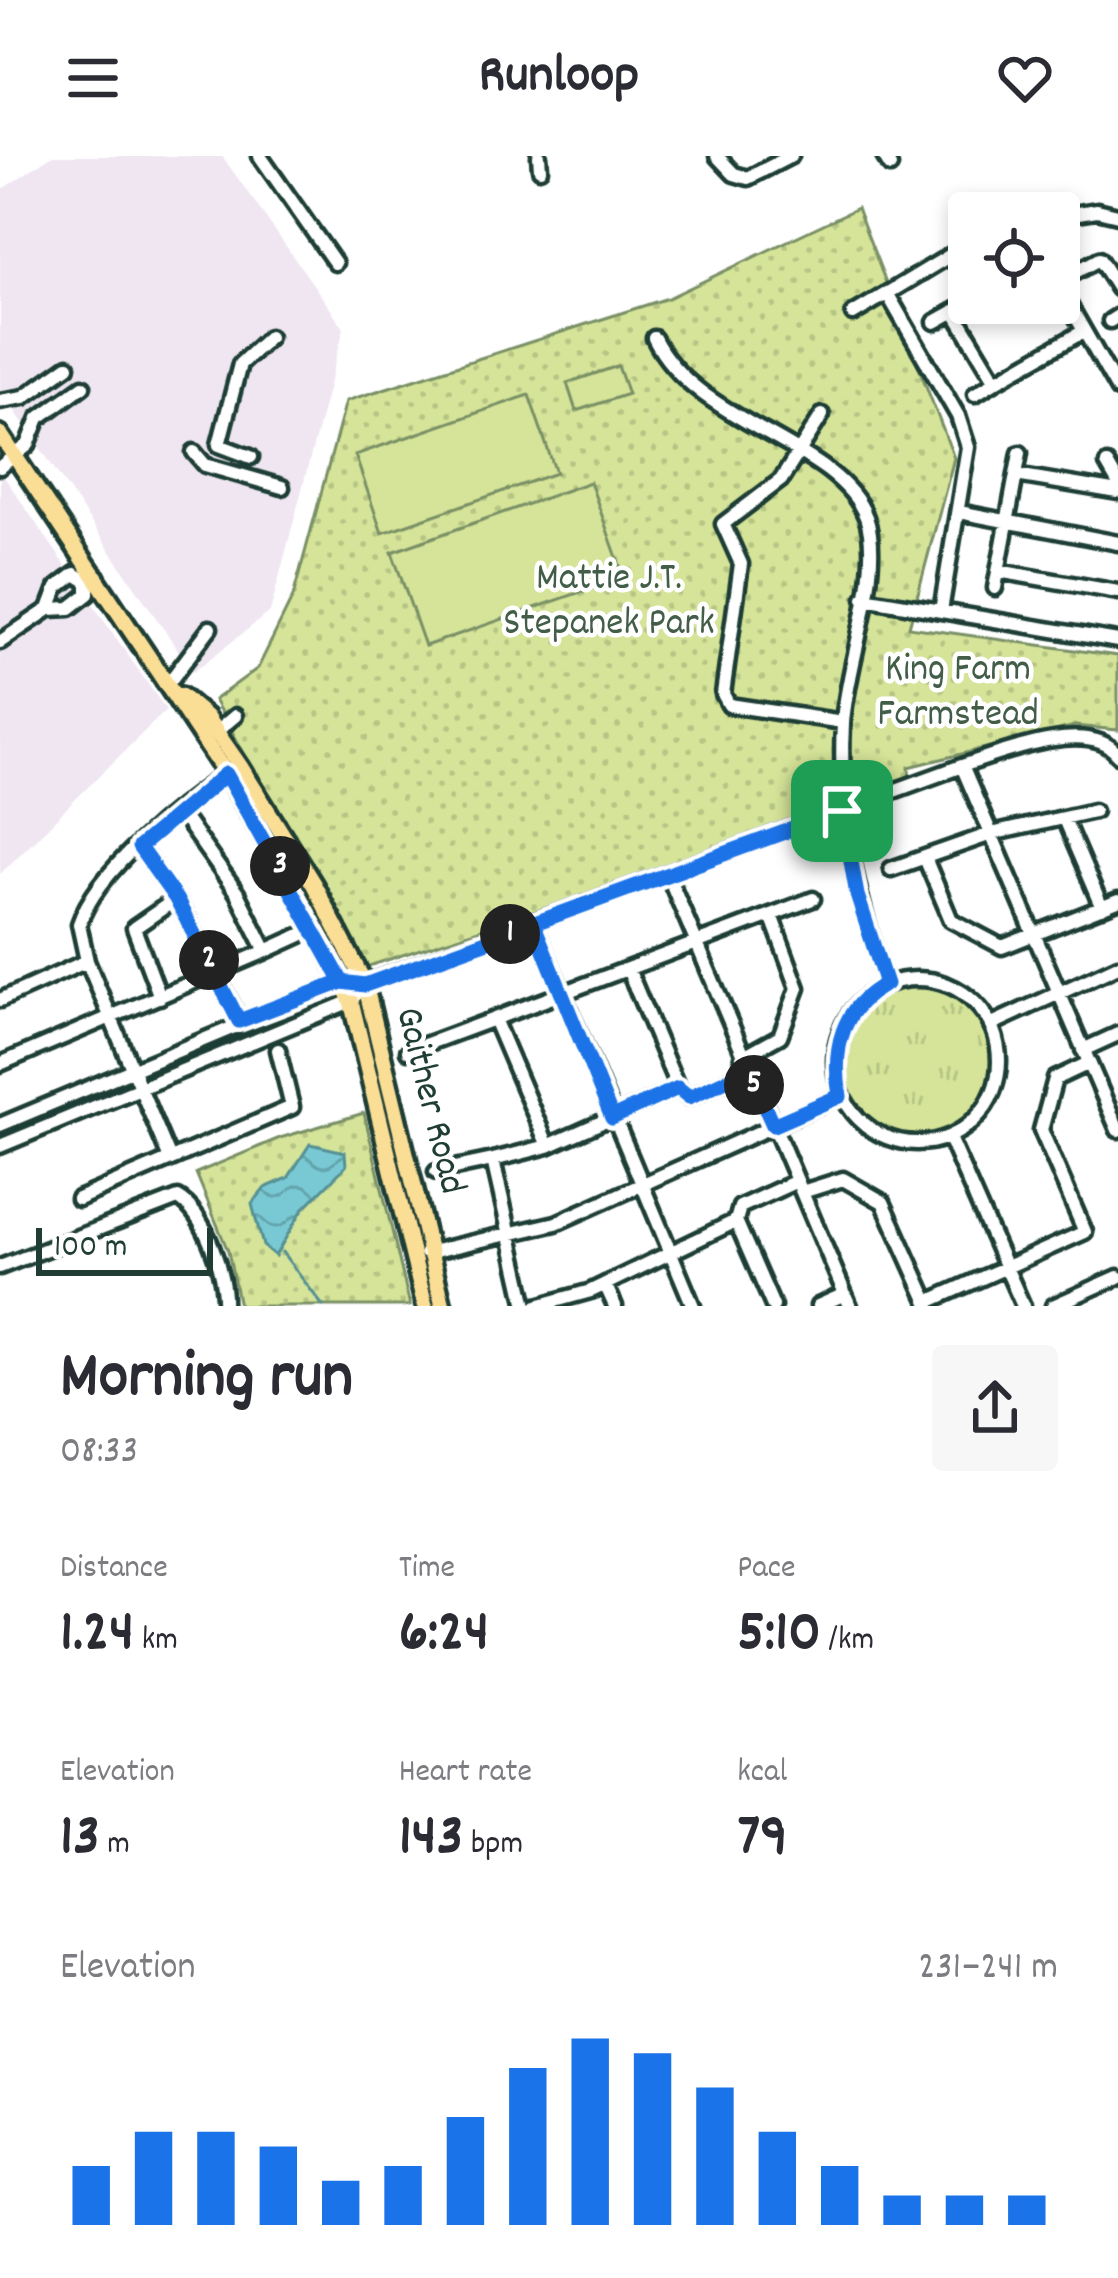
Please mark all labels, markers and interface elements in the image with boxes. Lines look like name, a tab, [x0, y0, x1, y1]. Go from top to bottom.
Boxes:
text: Runloop	[479, 40, 639, 117]
icon: menu	[60, 45, 126, 111]
icon: heart	[992, 45, 1058, 111]
map controls	[948, 192, 1080, 324]
button: locate	[948, 192, 1080, 324]
park label: Mattie J.T. Stepanek Park	[503, 553, 715, 653]
park label: King Farm Farmstead	[877, 644, 1039, 744]
pin	[791, 760, 893, 862]
icon: arrive	[809, 778, 875, 844]
pin: 3	[250, 836, 310, 896]
text: 3	[273, 842, 287, 889]
pin: 1	[480, 904, 540, 964]
text: 1	[506, 910, 514, 957]
pin: 2	[179, 930, 239, 990]
text: 2	[202, 936, 216, 983]
street label: Gaither Road	[378, 1002, 478, 1200]
pin: 5	[724, 1055, 784, 1115]
text: 5	[746, 1061, 762, 1108]
scale bar	[36, 1222, 213, 1275]
text: 100 m	[54, 1225, 127, 1272]
text: Morning run	[60, 1334, 353, 1428]
button: share	[932, 1345, 1058, 1471]
text: 08:33	[60, 1426, 138, 1481]
text: Distance	[60, 1546, 168, 1593]
text: Time	[399, 1546, 455, 1593]
text: Pace	[737, 1546, 796, 1593]
text: 1.24	[60, 1593, 134, 1679]
text: 6:24	[399, 1593, 489, 1679]
text: 5:10	[737, 1593, 821, 1679]
text: km	[134, 1618, 178, 1665]
text: /km	[821, 1618, 874, 1665]
text: Elevation	[60, 1750, 175, 1797]
text: Heart rate	[399, 1750, 532, 1797]
text: kcal	[737, 1750, 787, 1797]
text: 13	[60, 1797, 100, 1883]
text: 143	[399, 1797, 463, 1883]
text: 79	[737, 1797, 788, 1883]
text: m	[100, 1822, 130, 1869]
text: bpm	[463, 1822, 523, 1869]
text: Elevation	[60, 1942, 196, 1997]
text: 231–241 m	[918, 1942, 1058, 1997]

